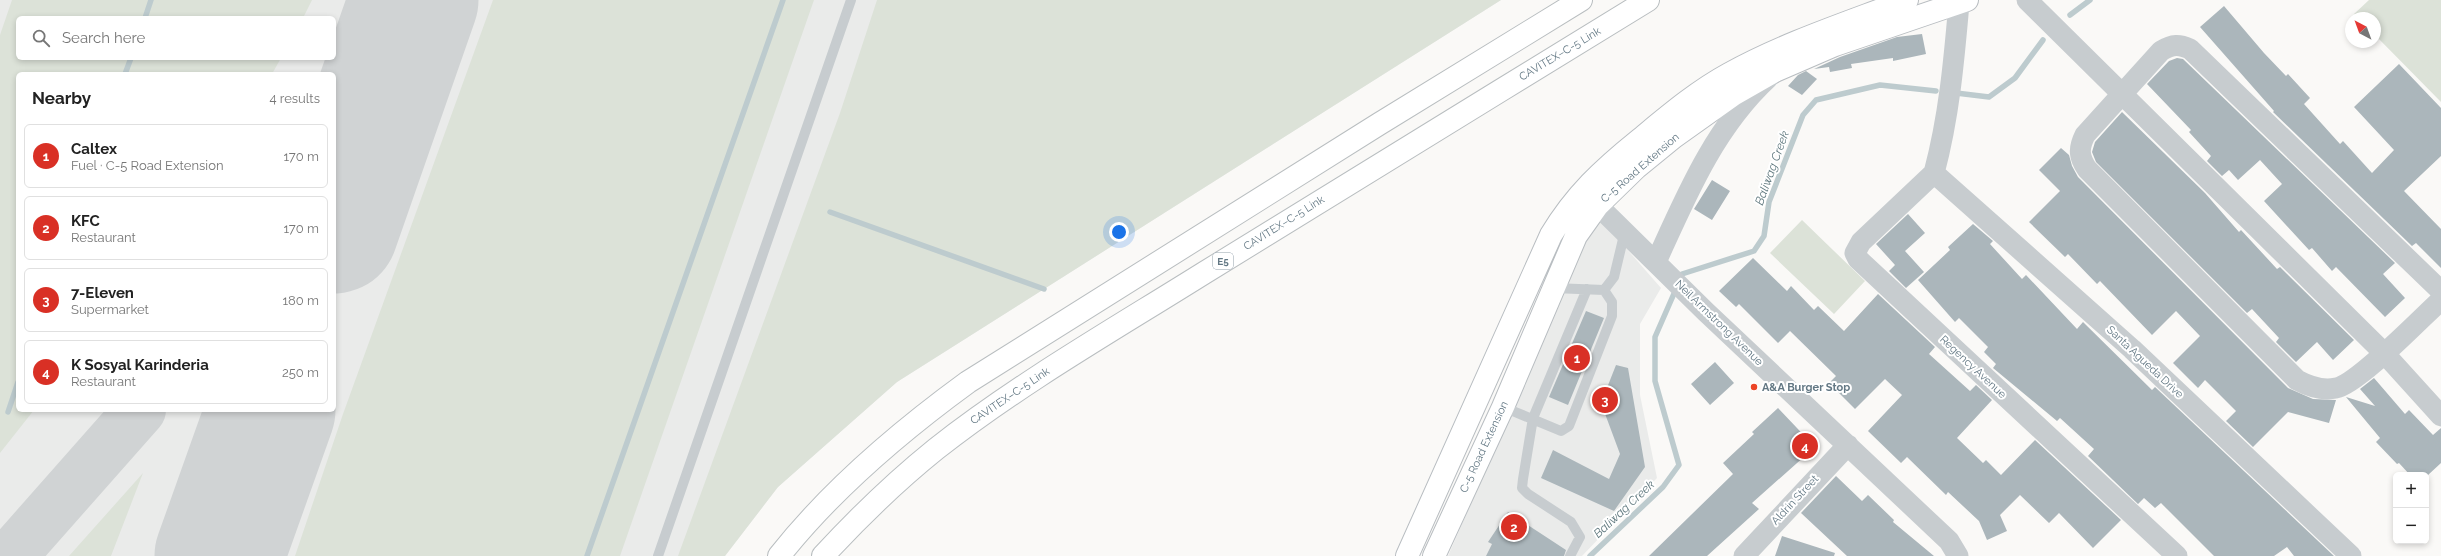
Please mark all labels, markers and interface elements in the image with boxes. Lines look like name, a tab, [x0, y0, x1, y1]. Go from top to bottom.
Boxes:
north arrow	[2345, 12, 2381, 48]
search box	[16, 16, 336, 60]
street label: CAVITEX–C-5 Link	[1517, 24, 1603, 83]
icon: search	[30, 27, 52, 49]
text: Search here	[62, 29, 145, 47]
text: Nearby	[32, 88, 91, 108]
text: 4 results	[269, 91, 320, 106]
water label: Baliwag Creek	[1752, 128, 1792, 207]
street label: C-5 Road Extension	[1598, 130, 1682, 206]
text: Caltex	[71, 140, 117, 158]
text: 1	[43, 149, 49, 164]
text: 170 m	[283, 149, 319, 164]
text: Fuel · C-5 Road Extension	[71, 158, 223, 173]
street label: CAVITEX–C-5 Link	[1241, 193, 1327, 253]
text: KFC	[71, 212, 100, 230]
text: 2	[42, 221, 50, 236]
text: 170 m	[283, 221, 319, 236]
your location	[1109, 222, 1129, 242]
text: Restaurant	[71, 230, 136, 245]
road number: E5	[1213, 253, 1233, 269]
street label: Neil Armstrong Avenue	[1672, 278, 1766, 369]
text: 7-Eleven	[71, 284, 134, 302]
text: 3	[42, 293, 50, 308]
text: 180 m	[283, 293, 319, 308]
text: Supermarket	[71, 302, 149, 317]
street label: Santa Agueda Drive	[2104, 323, 2186, 401]
street label: Regency Avenue	[1937, 333, 2009, 401]
pin: 1	[1564, 343, 1590, 373]
text: K Sosyal Karinderia	[71, 356, 209, 374]
text: 4	[42, 365, 50, 380]
text: 250 m	[282, 365, 319, 380]
street label: CAVITEX–C-5 Link	[968, 365, 1052, 427]
text: Restaurant	[71, 374, 136, 389]
place label: A&A Burger Stop	[1762, 381, 1850, 394]
marker: A&A Burger Stop	[1749, 382, 1759, 392]
pin: 3	[1592, 385, 1618, 415]
street label: C-5 Road Extension	[1457, 399, 1511, 495]
pin: 4	[1792, 431, 1818, 461]
street label: Aldrin Street	[1769, 472, 1822, 528]
map controls	[2393, 472, 2429, 544]
button: +	[2393, 472, 2429, 508]
water label: Baliwag Creek	[1591, 477, 1658, 541]
button: −	[2393, 508, 2429, 544]
pin: 2	[1501, 512, 1527, 542]

